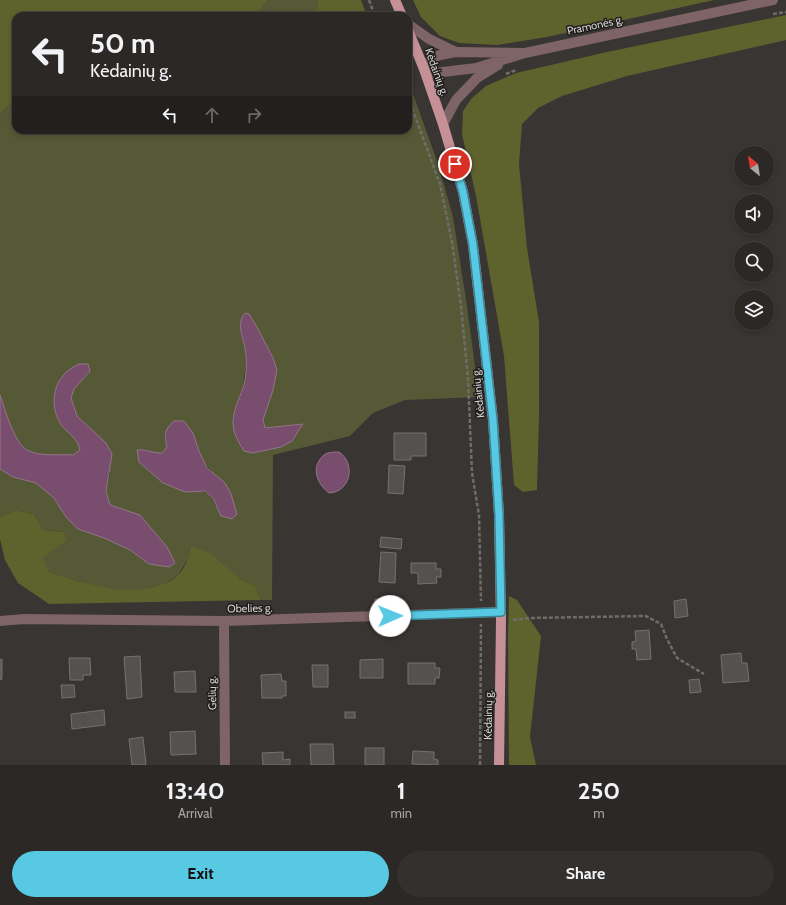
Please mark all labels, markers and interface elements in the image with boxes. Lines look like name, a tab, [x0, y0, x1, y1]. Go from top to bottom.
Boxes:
street label: Pramonės g.	[566, 12, 624, 38]
text: 50 m	[90, 26, 155, 60]
icon: left	[24, 28, 76, 80]
street label: Kėdainių g.	[422, 46, 452, 98]
text: Kėdainių g.	[90, 60, 172, 82]
icon: left	[159, 104, 181, 126]
icon: ahead	[201, 104, 223, 126]
icon: right	[243, 104, 265, 126]
north arrow	[734, 146, 774, 186]
map controls	[734, 146, 774, 330]
pin	[438, 147, 472, 181]
icon: arrive	[444, 153, 466, 175]
button: sound	[734, 194, 774, 234]
button: search	[734, 242, 774, 282]
button: layers	[734, 290, 774, 330]
street label: Kėdainių g.	[468, 367, 488, 419]
position arrow	[369, 595, 411, 637]
street label: Obelies g.	[227, 601, 273, 615]
street label: Gėlių g.	[205, 676, 219, 710]
street label: Kėdainių g.	[481, 690, 495, 740]
text: 13:40	[166, 776, 225, 805]
text: 1	[397, 776, 406, 805]
text: 250	[578, 776, 620, 805]
text: Arrival	[178, 805, 213, 821]
text: min	[391, 805, 412, 821]
text: m	[593, 805, 605, 821]
button: Exit	[12, 851, 389, 897]
button: Share	[397, 851, 774, 897]

